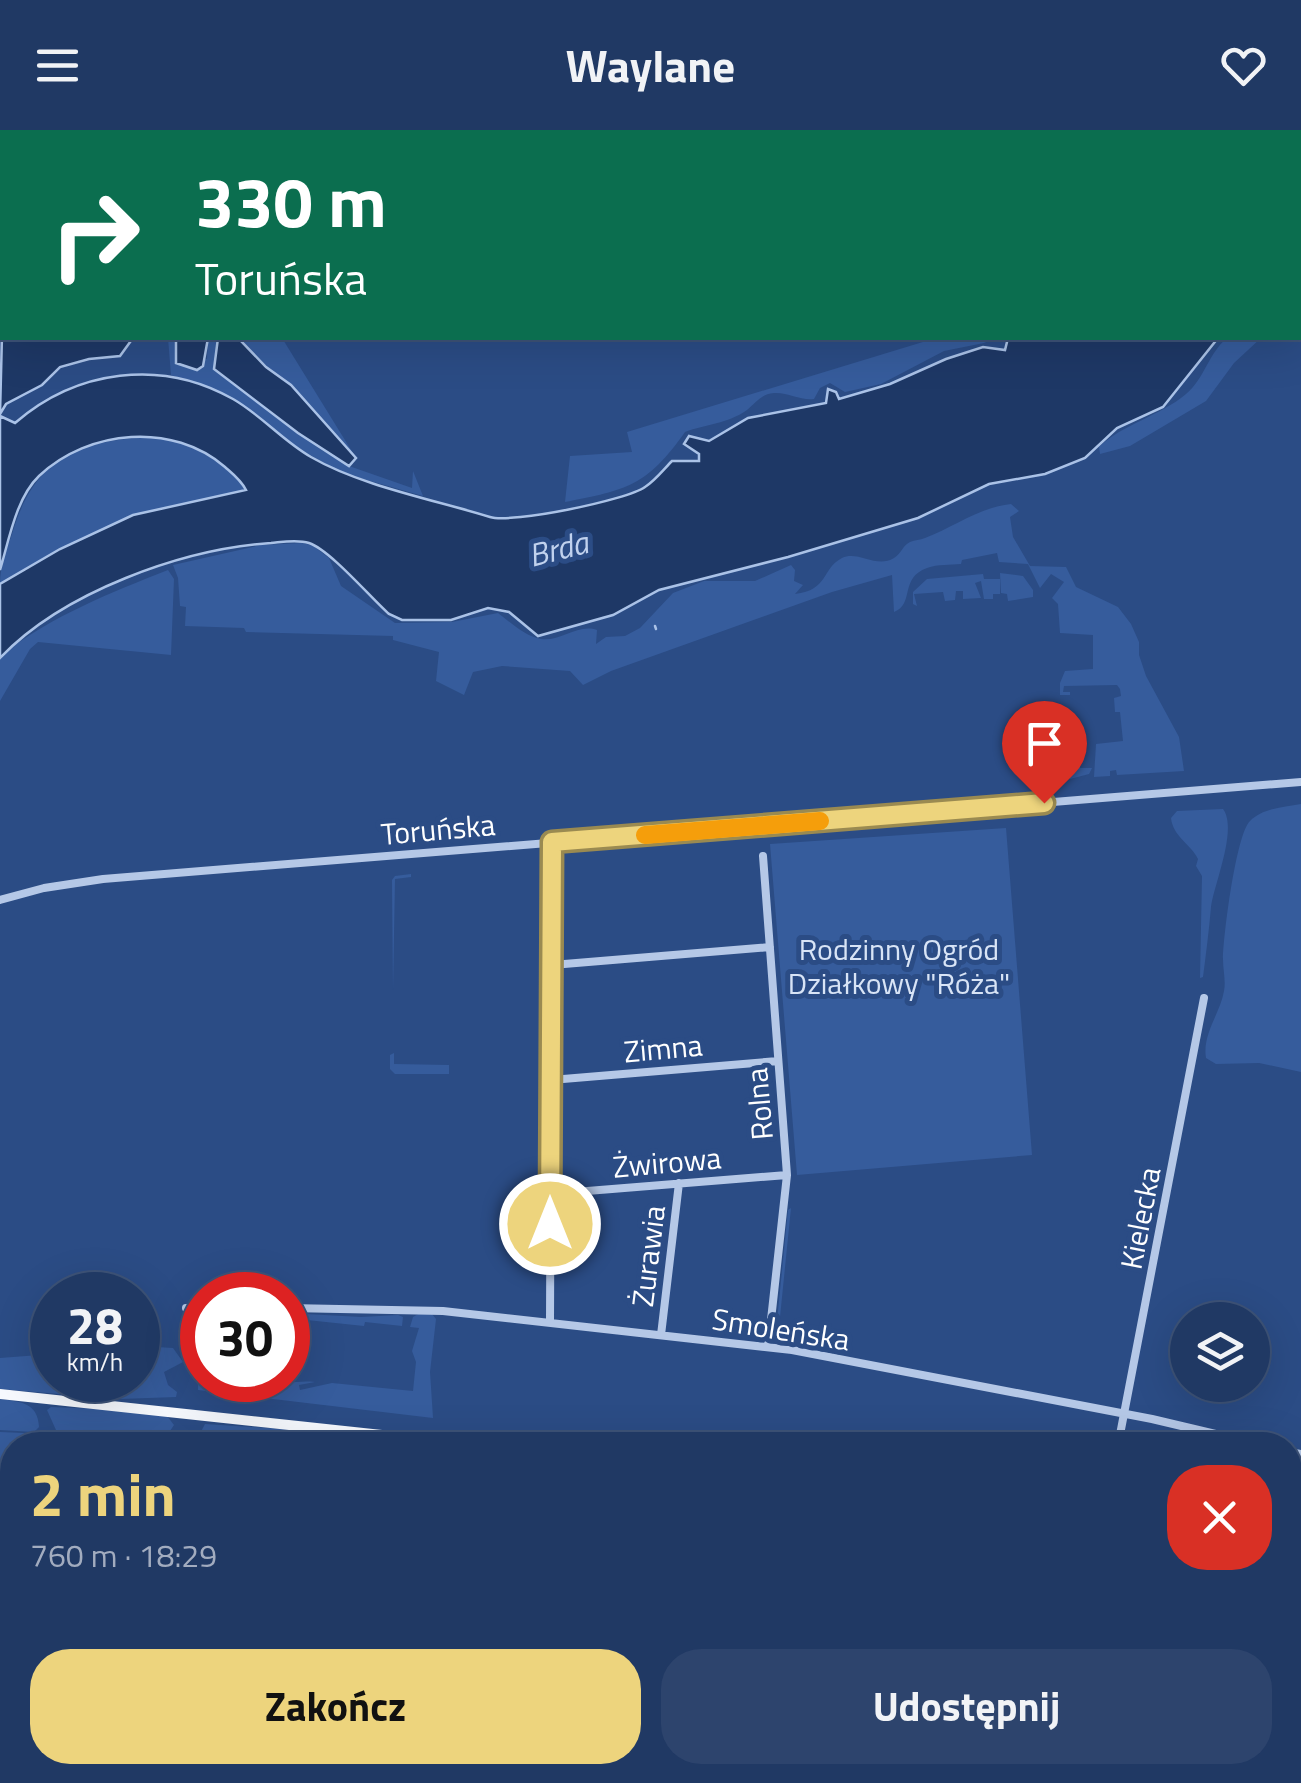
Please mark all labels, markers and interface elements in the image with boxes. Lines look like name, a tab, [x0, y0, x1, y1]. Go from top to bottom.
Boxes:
text: Waylane	[566, 31, 735, 99]
icon: menu	[30, 38, 85, 93]
icon: heart	[1216, 38, 1271, 93]
text: 330 m	[195, 148, 387, 254]
icon: right	[30, 170, 160, 300]
text: Toruńska	[195, 244, 367, 312]
water label: Brda	[523, 517, 595, 579]
pin	[1002, 701, 1087, 804]
icon: arrive	[1017, 716, 1072, 771]
street label: Toruńska	[379, 801, 497, 857]
park label: Rodzinny Ogród Działkowy "Róża"	[788, 926, 1010, 1006]
street label: Zimna	[622, 1022, 704, 1074]
street label: Rolna	[733, 1066, 785, 1142]
street label: Żwirowa	[611, 1134, 723, 1190]
street label: Kielecka	[1108, 1163, 1172, 1273]
position arrow	[498, 1172, 602, 1276]
street label: Żurawia	[619, 1203, 677, 1309]
speed limit sign: 30	[180, 1272, 310, 1402]
text: 28	[67, 1287, 123, 1363]
street label: Smoleńska	[709, 1295, 853, 1363]
map controls	[1170, 1302, 1270, 1402]
button: layers	[1170, 1302, 1270, 1402]
text: km/h	[67, 1343, 123, 1381]
text: 2 min	[30, 1448, 176, 1539]
button: close	[1167, 1465, 1272, 1570]
text: 760 m · 18:29	[30, 1531, 217, 1579]
button: Zakończ	[30, 1649, 641, 1764]
button: Udostępnij	[661, 1649, 1272, 1764]

